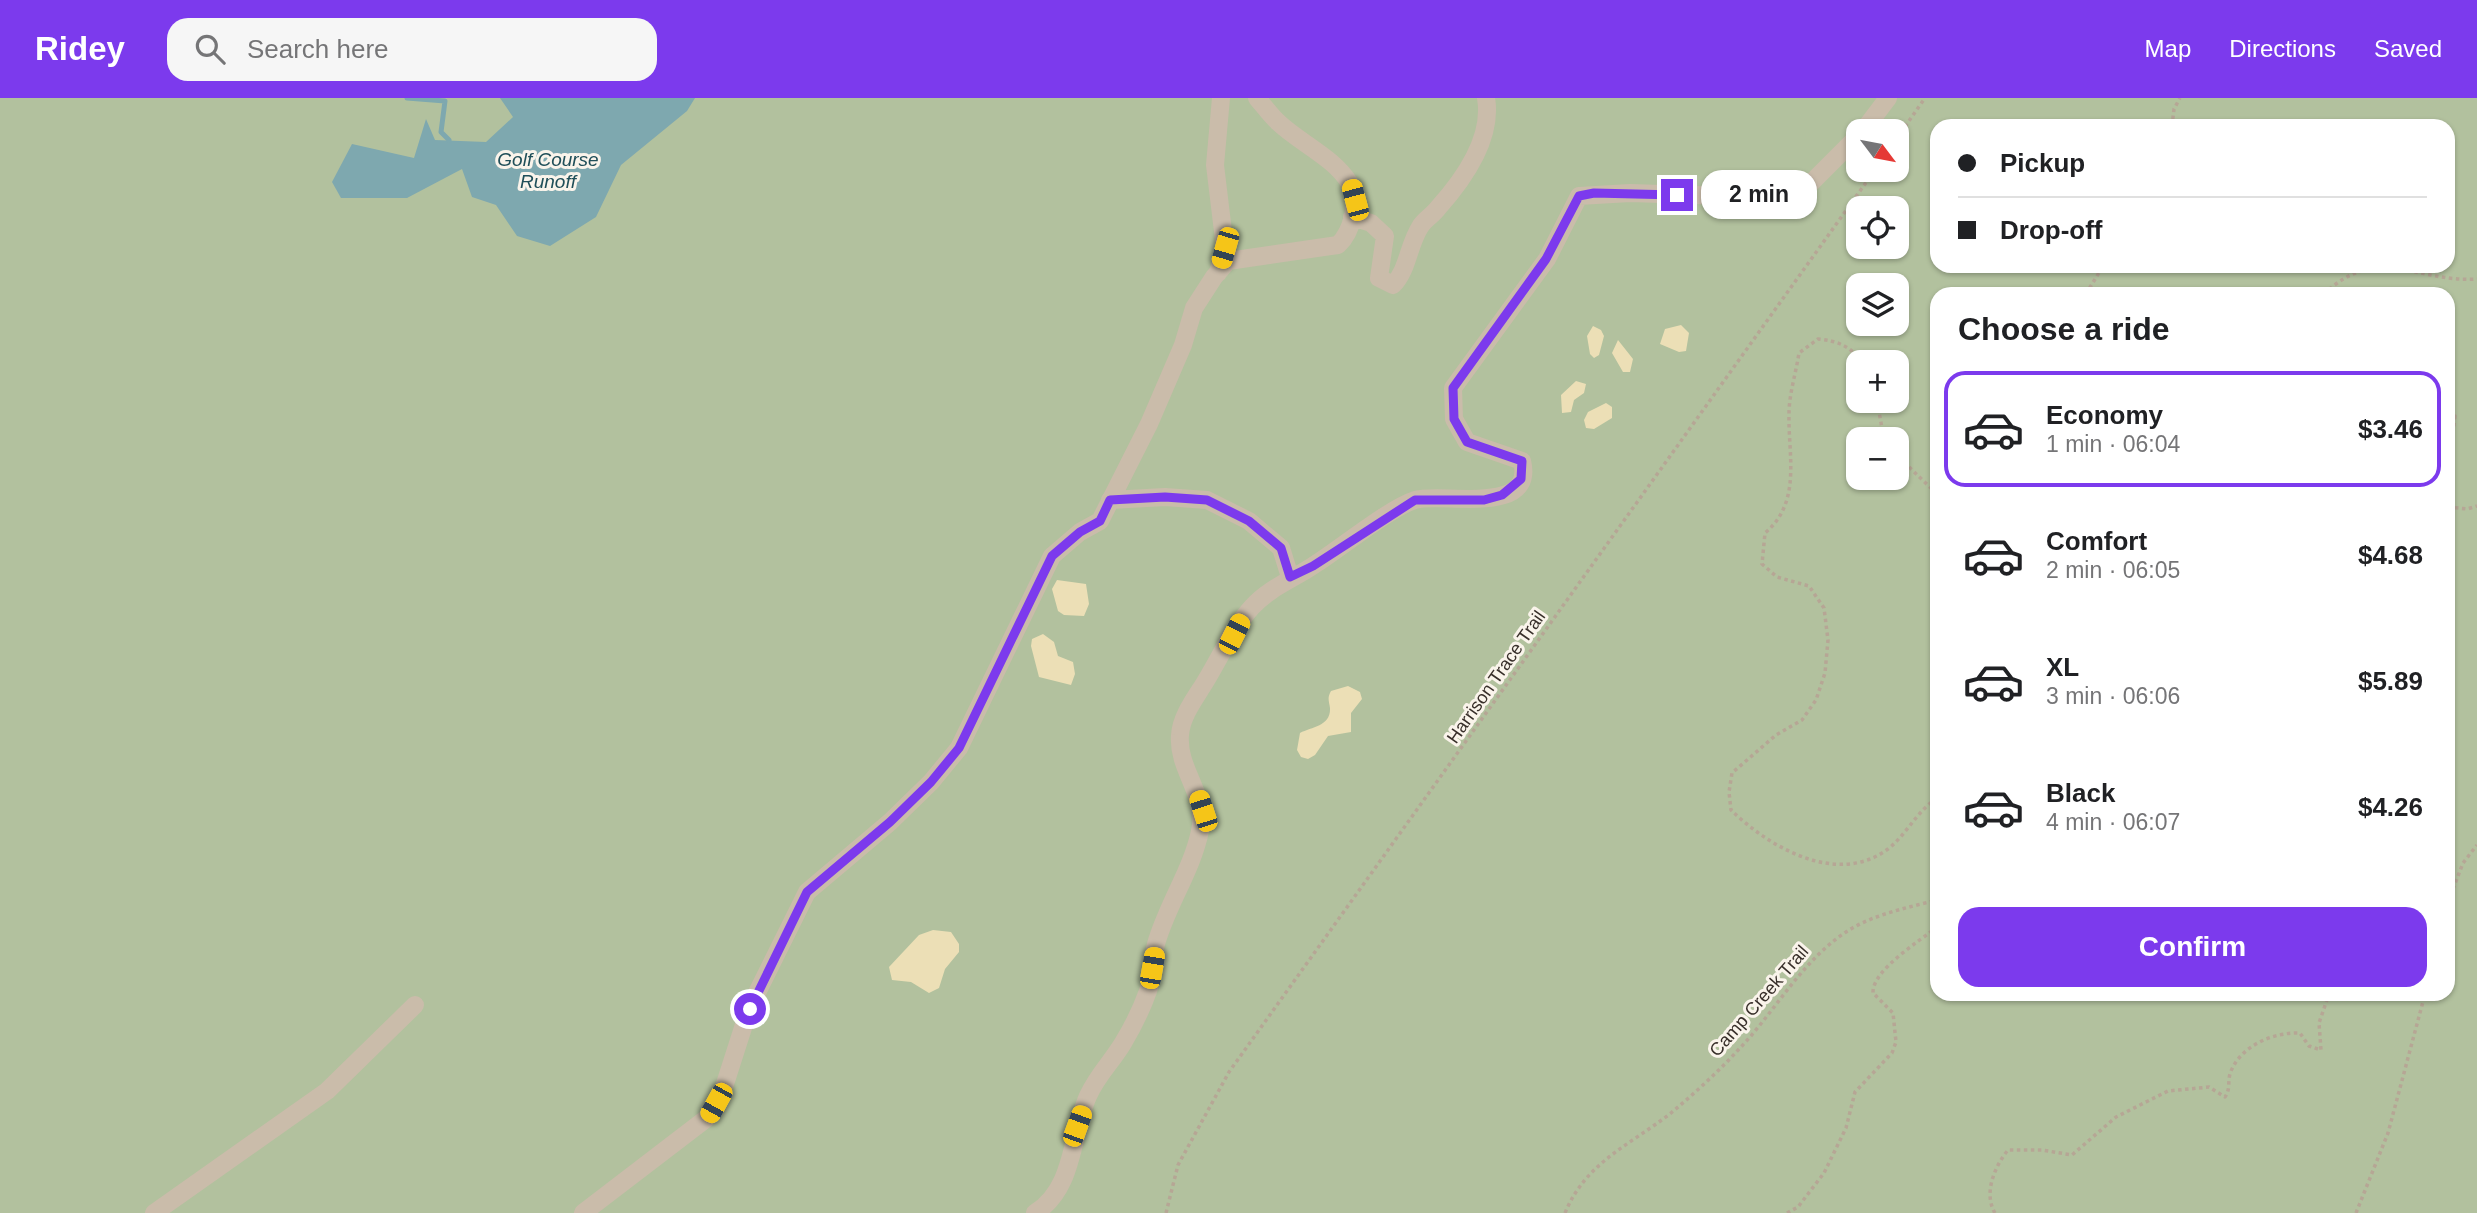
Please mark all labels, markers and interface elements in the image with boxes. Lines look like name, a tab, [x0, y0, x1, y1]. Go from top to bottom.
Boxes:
search box	[167, 18, 657, 81]
text: Ridey	[35, 30, 125, 67]
icon: search	[191, 30, 229, 68]
text: Search here	[247, 34, 389, 64]
text: Map	[2145, 35, 2191, 62]
text: Directions	[2229, 35, 2336, 62]
text: Saved	[2374, 35, 2442, 62]
north arrow	[1846, 119, 1909, 182]
map controls	[1846, 119, 1909, 490]
text: Pickup	[2000, 148, 2085, 178]
water label: Golf Course Runoff	[497, 149, 599, 192]
callout: 2 min	[1702, 170, 1817, 220]
car	[1340, 177, 1371, 223]
route end	[1661, 179, 1693, 211]
text: 2 min	[1729, 181, 1789, 207]
button: locate	[1846, 196, 1909, 259]
text: Drop-off	[2000, 215, 2103, 245]
car	[1210, 225, 1241, 271]
button: layers	[1846, 273, 1909, 336]
text: Choose a ride	[1958, 311, 2170, 347]
button: +	[1846, 350, 1909, 413]
icon: car	[1962, 398, 2025, 461]
text: Economy	[2046, 400, 2163, 430]
text: $3.46	[2358, 414, 2423, 444]
button: −	[1846, 427, 1909, 490]
text: 1 min · 06:04	[2046, 431, 2180, 457]
icon: car	[1962, 524, 2025, 587]
text: Comfort	[2046, 526, 2147, 556]
text: $4.68	[2358, 540, 2423, 570]
text: 2 min · 06:05	[2046, 557, 2180, 583]
street label: Harrison Trace Trail	[1443, 607, 1549, 747]
car	[1216, 611, 1253, 657]
icon: car	[1962, 650, 2025, 713]
text: XL	[2046, 652, 2079, 682]
text: $5.89	[2358, 666, 2423, 696]
text: 3 min · 06:06	[2046, 683, 2180, 709]
icon: car	[1962, 776, 2025, 839]
text: Black	[2046, 778, 2115, 808]
car	[1187, 788, 1220, 834]
text: $4.26	[2358, 792, 2423, 822]
text: 4 min · 06:07	[2046, 809, 2180, 835]
button: Confirm	[1958, 907, 2427, 987]
street label: Camp Creek Trail	[1706, 942, 1812, 1060]
car	[1139, 945, 1166, 991]
route start	[734, 993, 766, 1025]
car	[697, 1080, 736, 1126]
car	[1060, 1103, 1095, 1149]

